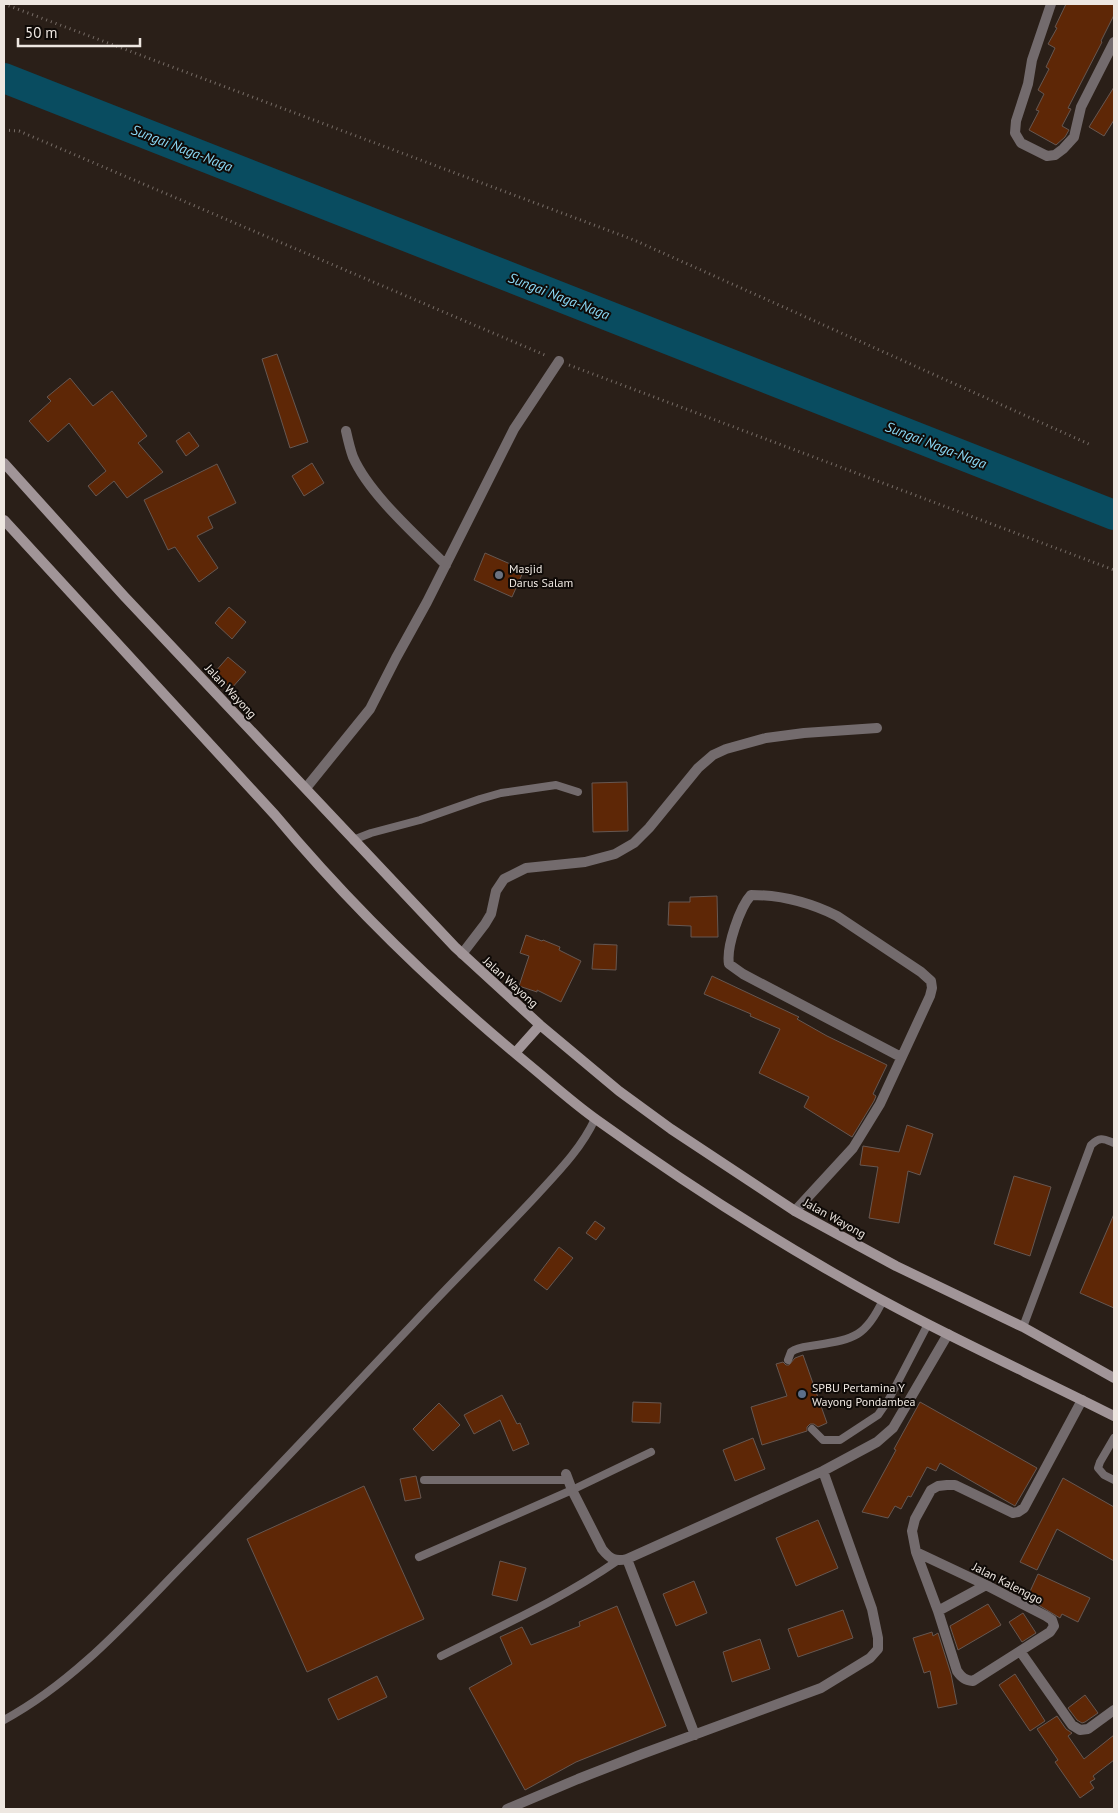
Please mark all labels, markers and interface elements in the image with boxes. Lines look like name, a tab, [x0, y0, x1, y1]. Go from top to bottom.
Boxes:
scale bar	[18, 15, 140, 47]
text: 50 m	[25, 23, 58, 42]
water label: Sungai Naga-Naga	[129, 120, 235, 176]
water label: Sungai Naga-Naga	[506, 268, 612, 324]
water label: Sungai Naga-Naga	[883, 417, 989, 473]
place label: Masjid Darus Salam	[509, 561, 573, 590]
marker: Masjid Darus Salam	[493, 569, 505, 581]
street label: Jalan Wayong	[201, 660, 260, 721]
street label: Jalan Wayong	[480, 953, 542, 1011]
street label: Jalan Wayong	[800, 1194, 869, 1241]
place label: SPBU Pertamina Y Wayong Pondambea	[812, 1380, 916, 1409]
marker: SPBU Pertamina Y Wayong Pondambea	[796, 1388, 808, 1400]
street label: Jalan Kalenggo	[969, 1558, 1046, 1607]

